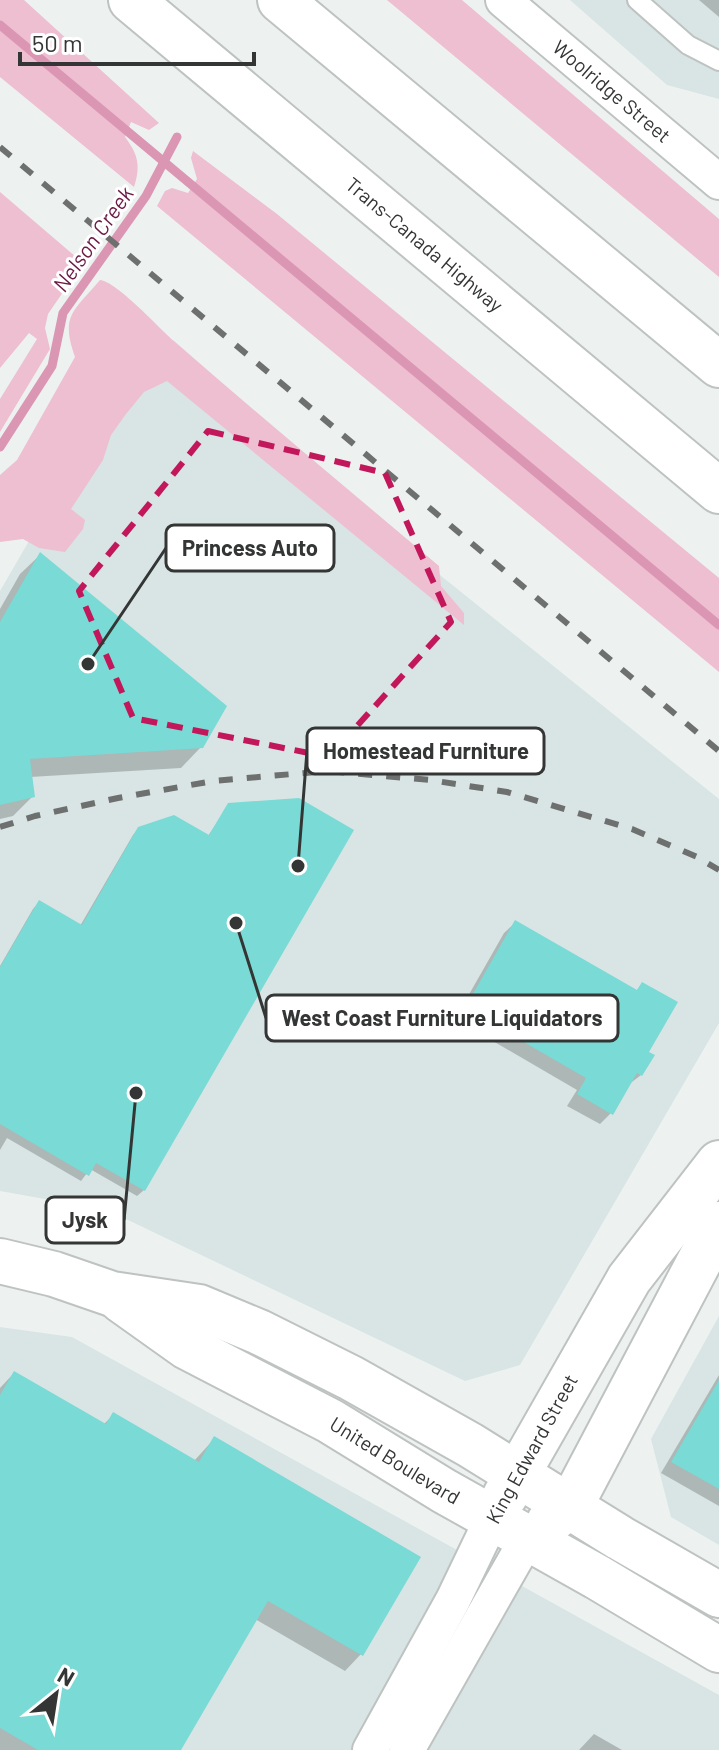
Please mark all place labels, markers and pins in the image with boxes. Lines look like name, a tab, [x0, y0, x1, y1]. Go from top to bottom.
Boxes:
callout: Princess Auto	[166, 525, 334, 571]
callout: Homestead Furniture	[307, 728, 544, 774]
callout: West Coast Furniture Liquidators	[266, 995, 618, 1041]
callout: Jysk	[46, 1197, 124, 1243]

